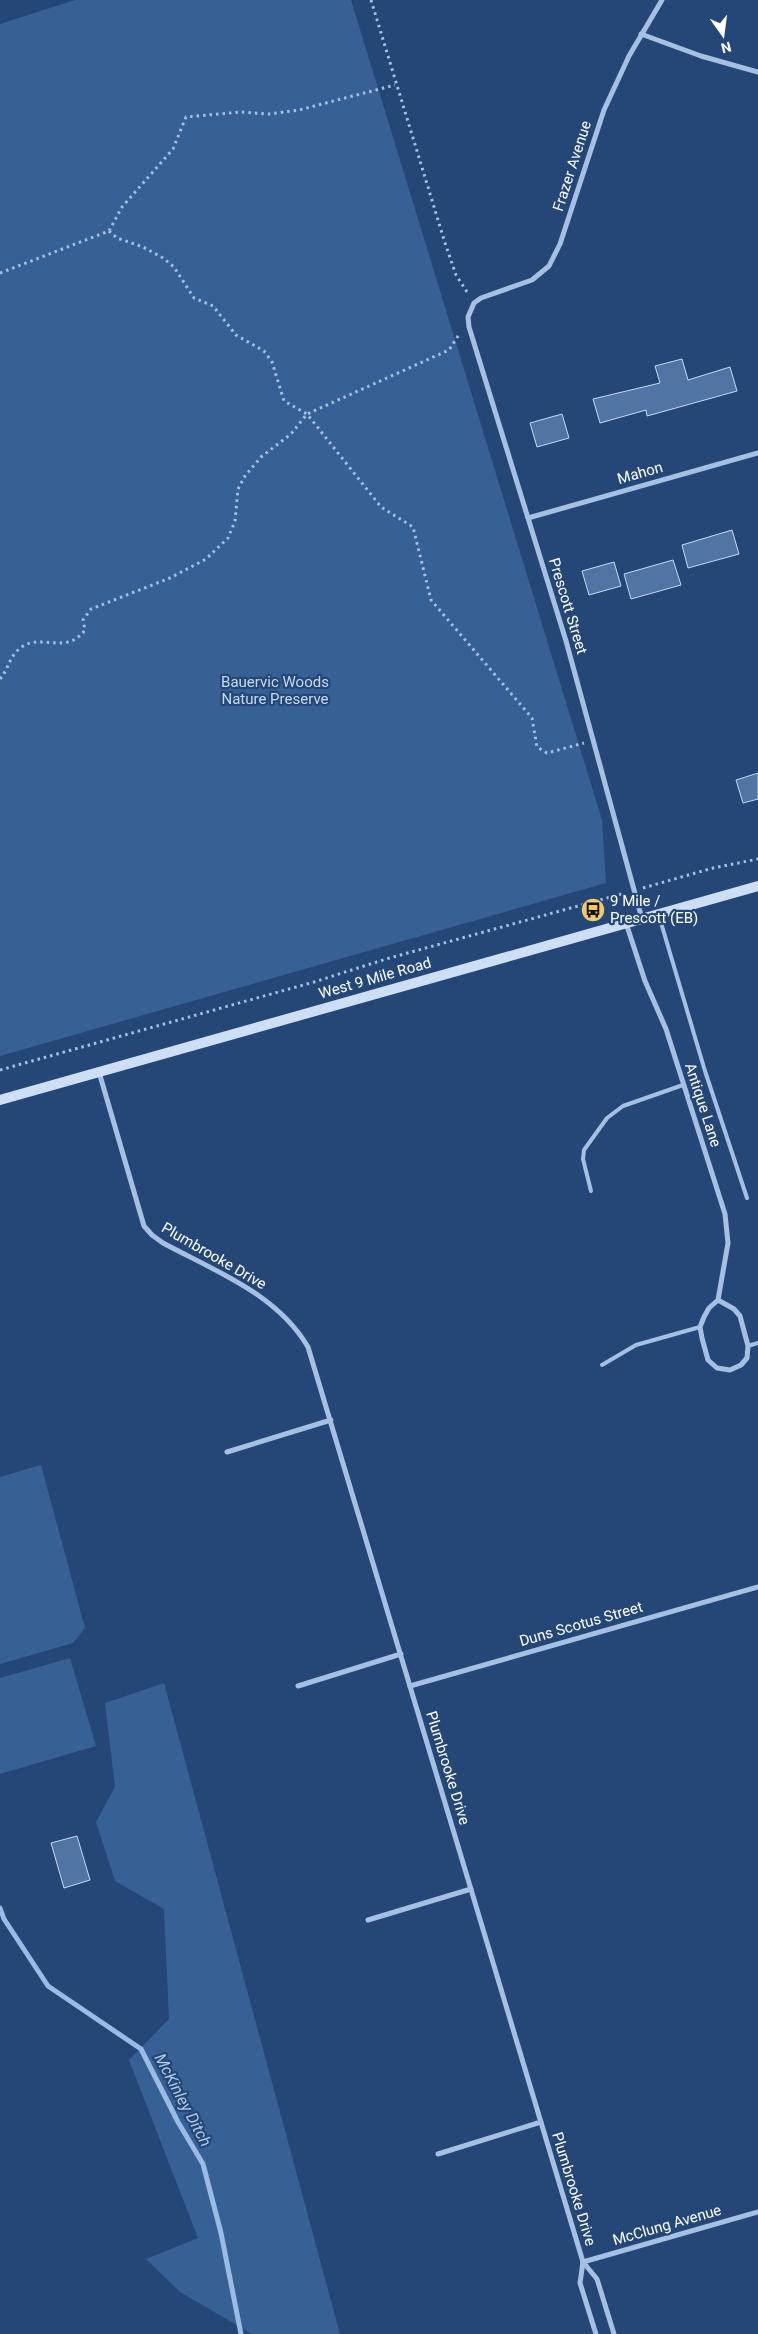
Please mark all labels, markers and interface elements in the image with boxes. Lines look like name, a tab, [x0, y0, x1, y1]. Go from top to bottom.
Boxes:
north arrow	[698, 10, 748, 60]
text: N	[719, 39, 733, 57]
street label: Frazer Avenue	[549, 118, 595, 214]
street label: Mahon	[615, 458, 665, 488]
street label: Prescott Street	[545, 556, 591, 656]
park label: Bauervic Woods Nature Preserve	[221, 673, 329, 708]
place label: 9 Mile / Prescott (EB)	[610, 892, 698, 927]
bus stop icon: 9 Mile / Prescott (EB)	[580, 897, 606, 923]
street label: West 9 Mile Road	[317, 953, 433, 1003]
street label: Antique Lane	[681, 1061, 725, 1149]
street label: Plumbrooke Drive	[158, 1219, 270, 1293]
street label: Duns Scotus Street	[517, 1598, 645, 1650]
street label: Plumbrooke Drive	[422, 1709, 474, 1827]
water label: McKinley Ditch	[151, 2050, 215, 2150]
street label: Plumbrooke Drive	[548, 2130, 600, 2248]
street label: McClung Avenue	[611, 2201, 723, 2249]

